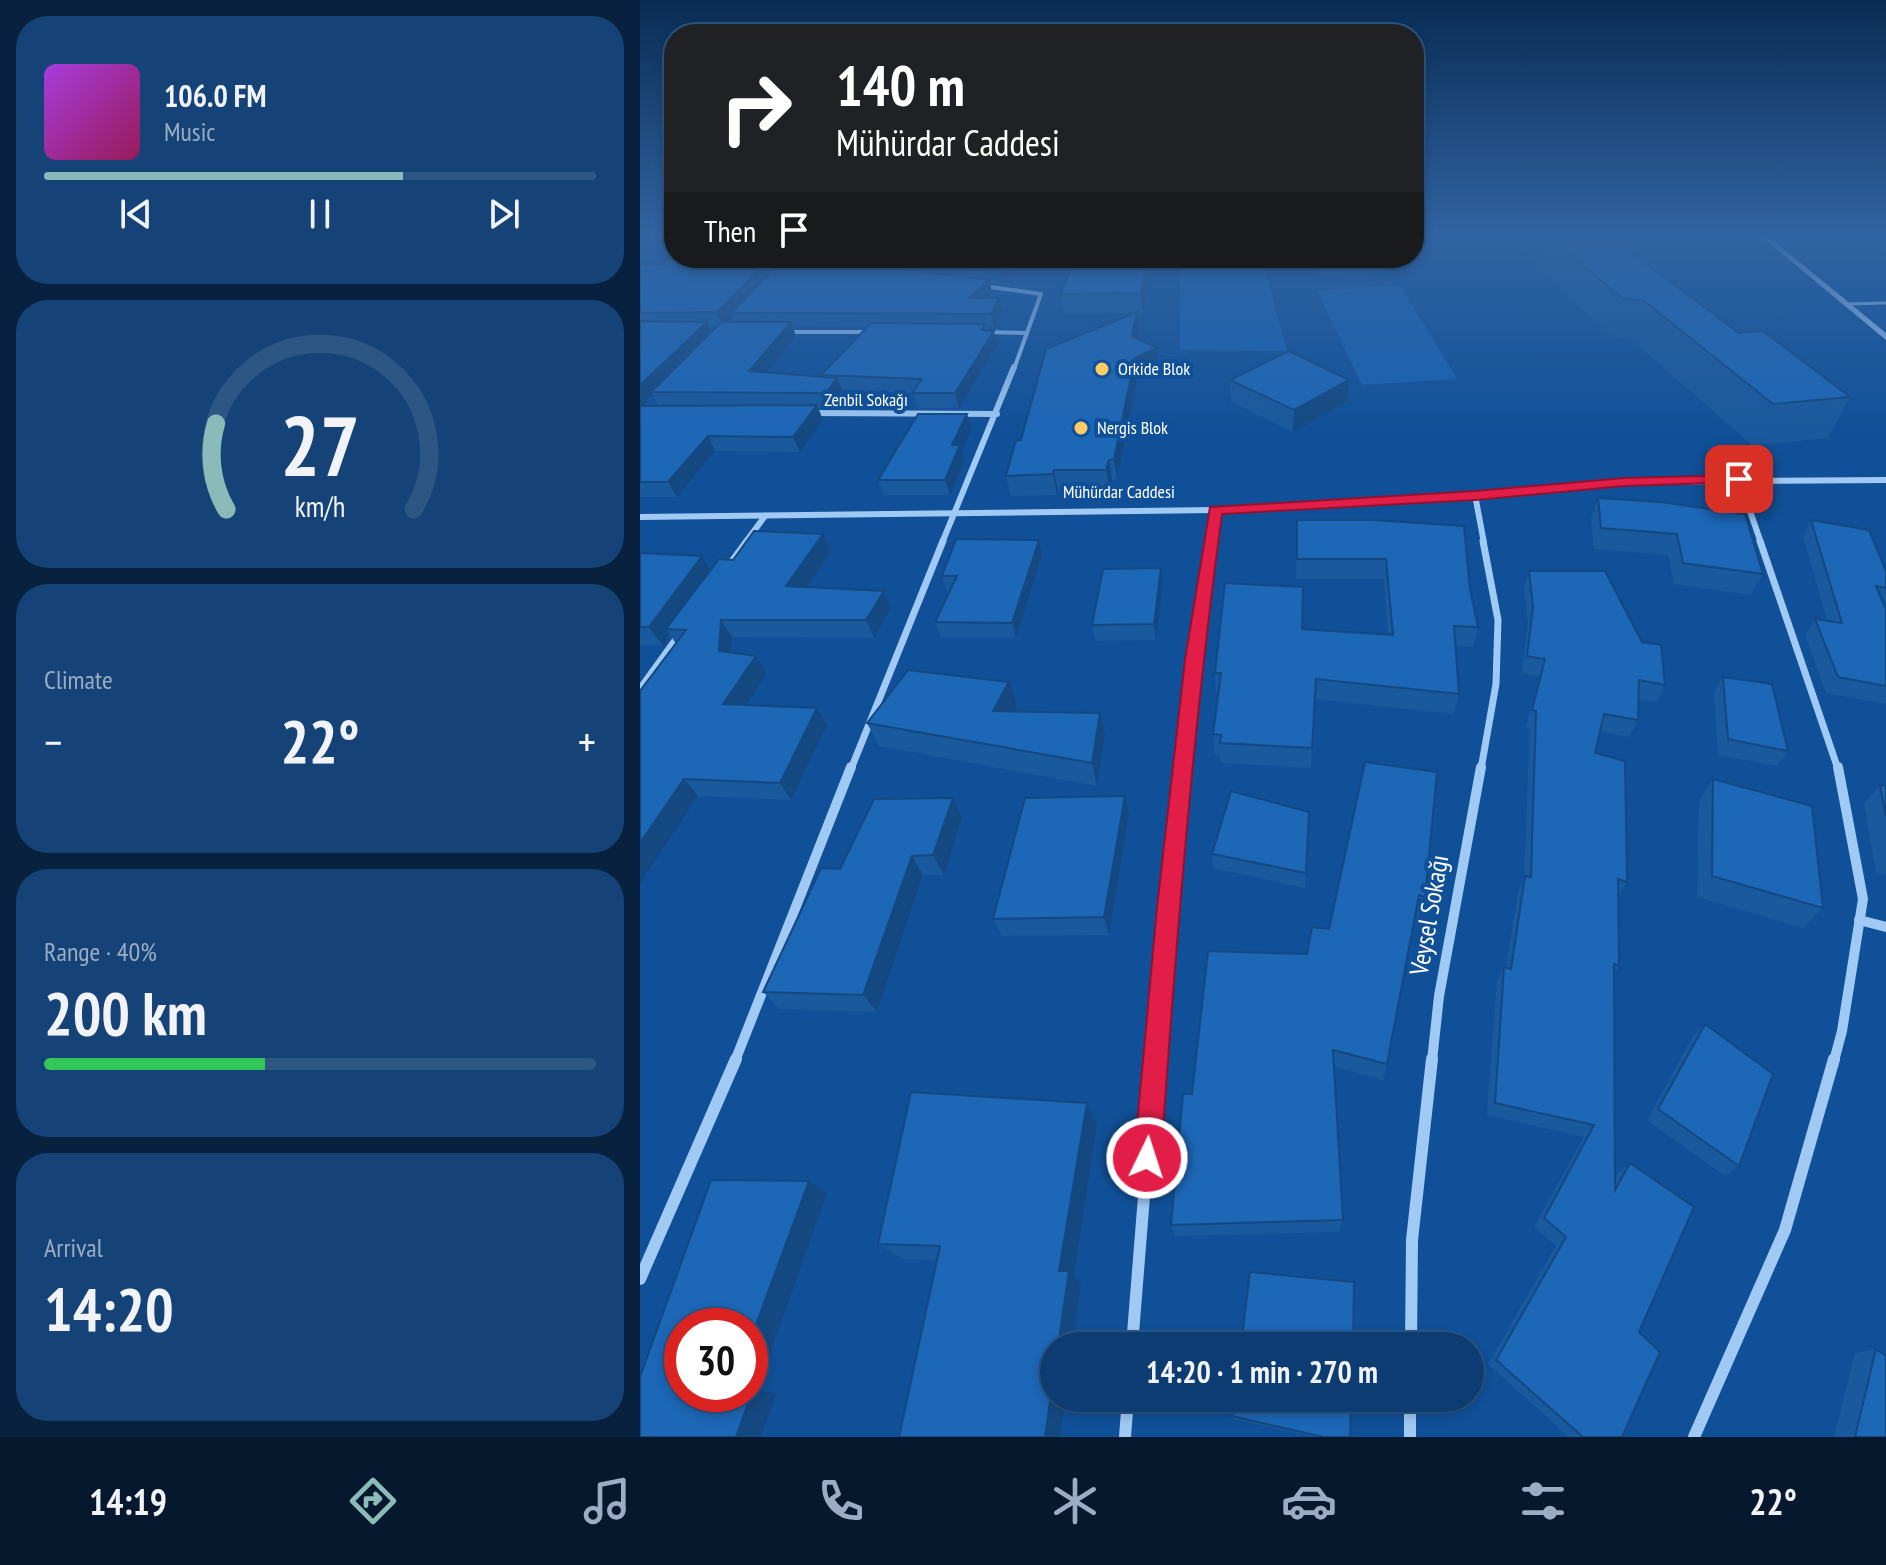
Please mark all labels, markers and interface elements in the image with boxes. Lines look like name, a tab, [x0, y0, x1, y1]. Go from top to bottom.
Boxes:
text: 140 m	[836, 49, 965, 121]
icon: right	[704, 56, 808, 160]
text: 106.0 FM	[164, 76, 266, 115]
text: Music	[164, 115, 216, 148]
text: Mühürdar Caddesi	[836, 119, 1060, 166]
icon: previous	[114, 192, 158, 236]
icon: pause	[298, 192, 342, 236]
icon: next	[482, 192, 526, 236]
icon: arrive	[772, 208, 816, 252]
text: Then	[704, 211, 756, 250]
place label: Orkide Blok	[1118, 357, 1190, 380]
marker: Orkide Blok	[1093, 360, 1111, 378]
street label: Zenbil Sokağı	[824, 388, 908, 411]
text: 27	[280, 391, 360, 499]
place label: Nergis Blok	[1097, 416, 1168, 439]
marker: Nergis Blok	[1072, 419, 1090, 437]
pin	[1705, 445, 1773, 513]
icon: arrive	[1717, 457, 1761, 501]
street label: Mühürdar Caddesi	[1063, 480, 1175, 503]
text: km/h	[295, 488, 345, 525]
text: Climate	[44, 663, 113, 696]
text: 22°	[280, 702, 360, 780]
text: −	[44, 713, 62, 770]
text: +	[578, 713, 596, 770]
street label: Veysel Sokağı	[1402, 852, 1455, 979]
text: Range · 40%	[44, 935, 157, 968]
text: 200 km	[44, 974, 207, 1052]
position arrow	[1105, 1116, 1189, 1200]
text: Arrival	[44, 1231, 103, 1264]
text: 14:20	[44, 1270, 174, 1348]
speed limit sign: 30	[664, 1308, 768, 1412]
text: 14:20 · 1 min · 270 m	[1146, 1352, 1378, 1391]
icon: directions	[345, 1473, 401, 1529]
icon: music	[579, 1473, 635, 1529]
icon: phone	[813, 1473, 869, 1529]
icon: climate	[1047, 1473, 1103, 1529]
icon: car	[1281, 1473, 1337, 1529]
icon: filters	[1515, 1473, 1571, 1529]
text: 14:19	[89, 1478, 167, 1525]
text: 22°	[1749, 1478, 1797, 1525]

